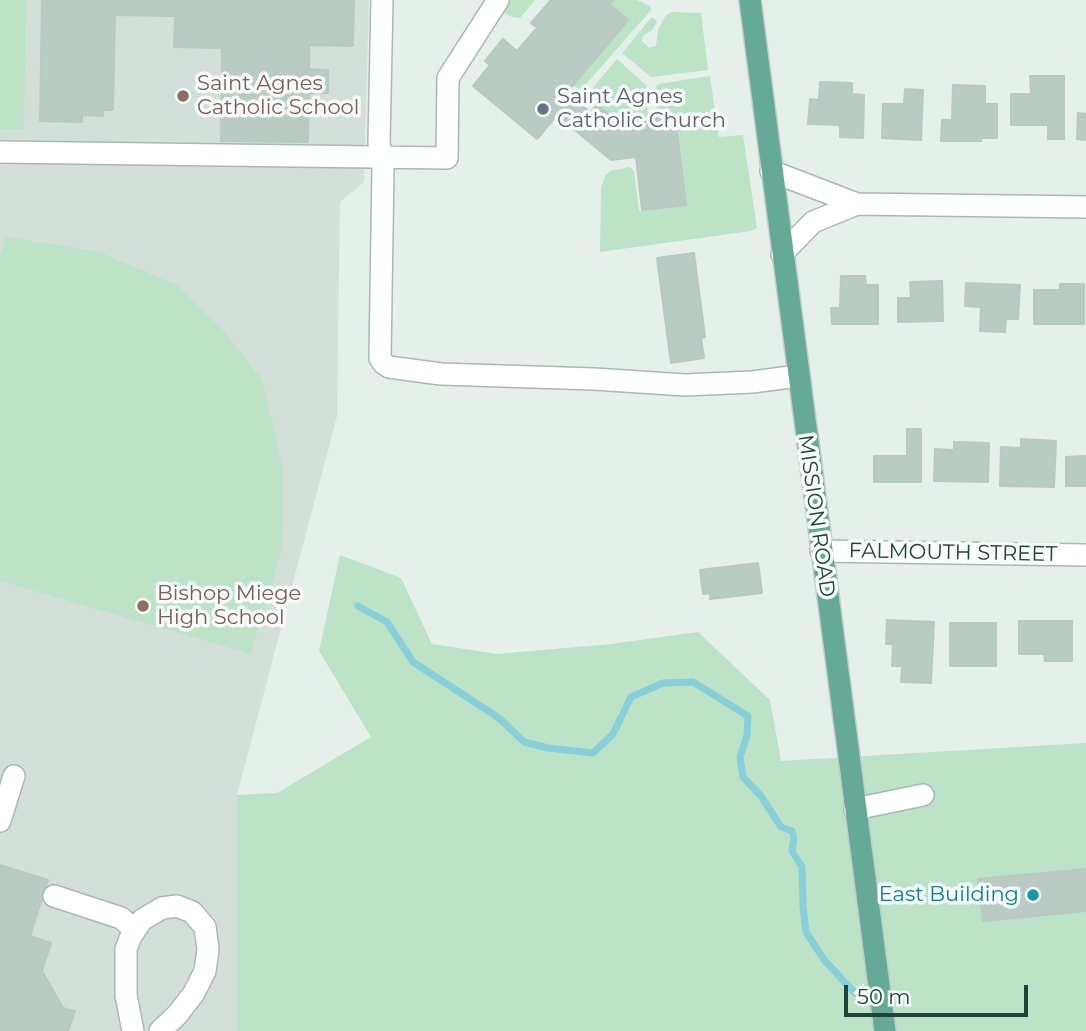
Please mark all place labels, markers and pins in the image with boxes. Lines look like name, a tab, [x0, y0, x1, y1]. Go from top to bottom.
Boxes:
place label: Saint Agnes Catholic School	[197, 71, 359, 121]
place label: Saint Agnes Catholic Church	[557, 84, 726, 134]
marker: Saint Agnes Catholic School	[175, 88, 191, 104]
marker: Saint Agnes Catholic Church	[535, 101, 551, 117]
place label: Bishop Miege High School	[157, 581, 301, 631]
marker: Bishop Miege High School	[135, 598, 151, 614]
place label: East Building	[879, 882, 1019, 908]
marker: East Building	[1025, 887, 1041, 903]

